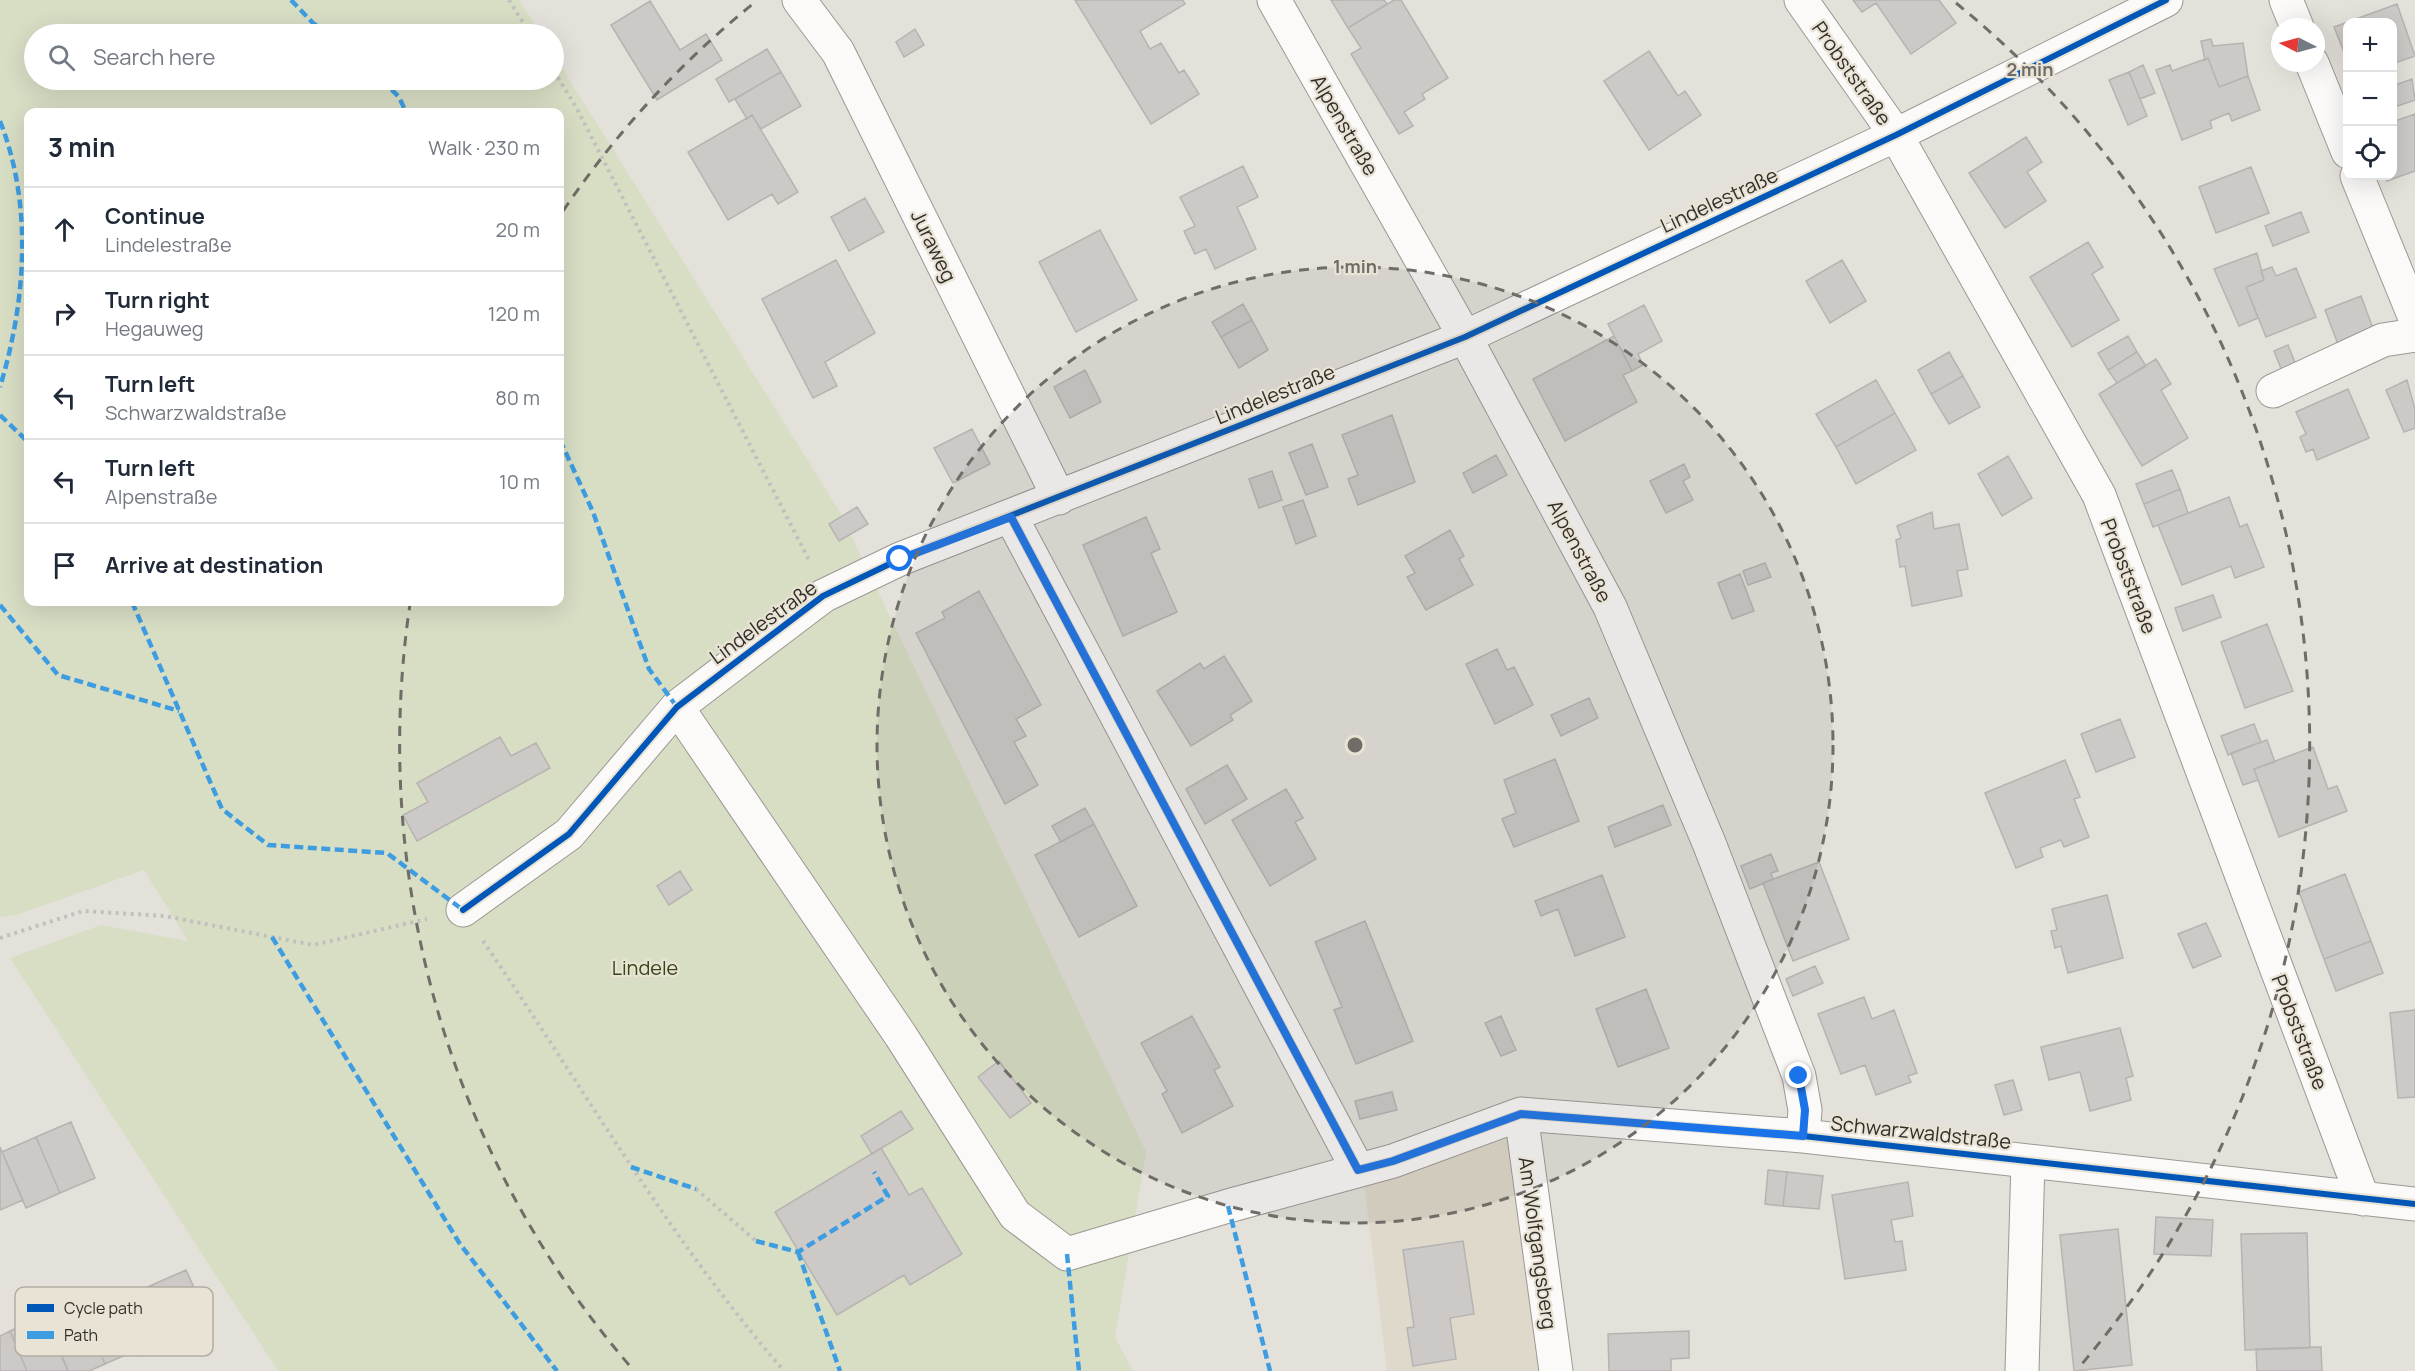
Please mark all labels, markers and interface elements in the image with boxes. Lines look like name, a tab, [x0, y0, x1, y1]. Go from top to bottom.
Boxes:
street label: Probststraße	[1806, 16, 1898, 130]
north arrow	[2271, 18, 2325, 72]
map controls	[2343, 18, 2397, 180]
button: +	[2343, 18, 2397, 72]
search box	[24, 24, 564, 90]
icon: search	[45, 41, 78, 74]
text: Search here	[93, 42, 215, 72]
text: 2 min	[2007, 57, 2053, 81]
street label: Alpenstraße	[1305, 70, 1385, 180]
button: −	[2343, 72, 2397, 126]
button: locate	[2343, 126, 2397, 180]
text: 3 min	[48, 129, 115, 165]
text: Walk · 230 m	[428, 134, 540, 161]
street label: Lindelestraße	[1656, 161, 1782, 239]
text: Continue	[105, 201, 205, 231]
street label: Juraweg	[905, 205, 963, 287]
icon: ahead	[48, 213, 81, 246]
text: 20 m	[495, 216, 540, 243]
text: Lindelestraße	[105, 231, 232, 258]
text: 1 min	[1333, 254, 1377, 278]
text: Turn right	[105, 285, 210, 315]
icon: right	[48, 297, 81, 330]
text: 120 m	[488, 300, 540, 327]
text: Hegauweg	[105, 315, 204, 342]
street label: Lindelestraße	[1211, 358, 1339, 430]
text: Turn left	[105, 369, 195, 399]
icon: left	[48, 381, 81, 414]
text: 80 m	[495, 384, 540, 411]
text: Schwarzwaldstraße	[105, 399, 286, 426]
text: Turn left	[105, 453, 195, 483]
icon: left	[48, 465, 81, 498]
text: 10 m	[499, 468, 540, 495]
text: Alpenstraße	[105, 483, 218, 510]
street label: Alpenstraße	[1542, 495, 1618, 607]
street label: Probststraße	[2095, 515, 2163, 637]
route start	[886, 545, 912, 571]
icon: arrive	[48, 549, 81, 582]
text: Arrive at destination	[105, 550, 323, 580]
street label: Lindelestraße	[704, 574, 822, 670]
centre of rings	[1345, 735, 1365, 755]
park label: Lindele	[612, 954, 678, 981]
street label: Probststraße	[2266, 971, 2334, 1093]
route end	[1785, 1062, 1811, 1088]
street label: Schwarzwaldstraße	[1829, 1109, 2013, 1155]
street label: Am Wolfgangsberg	[1513, 1155, 1563, 1331]
legend	[15, 1287, 213, 1356]
text: Cycle path	[64, 1297, 143, 1319]
text: Path	[64, 1324, 98, 1346]

